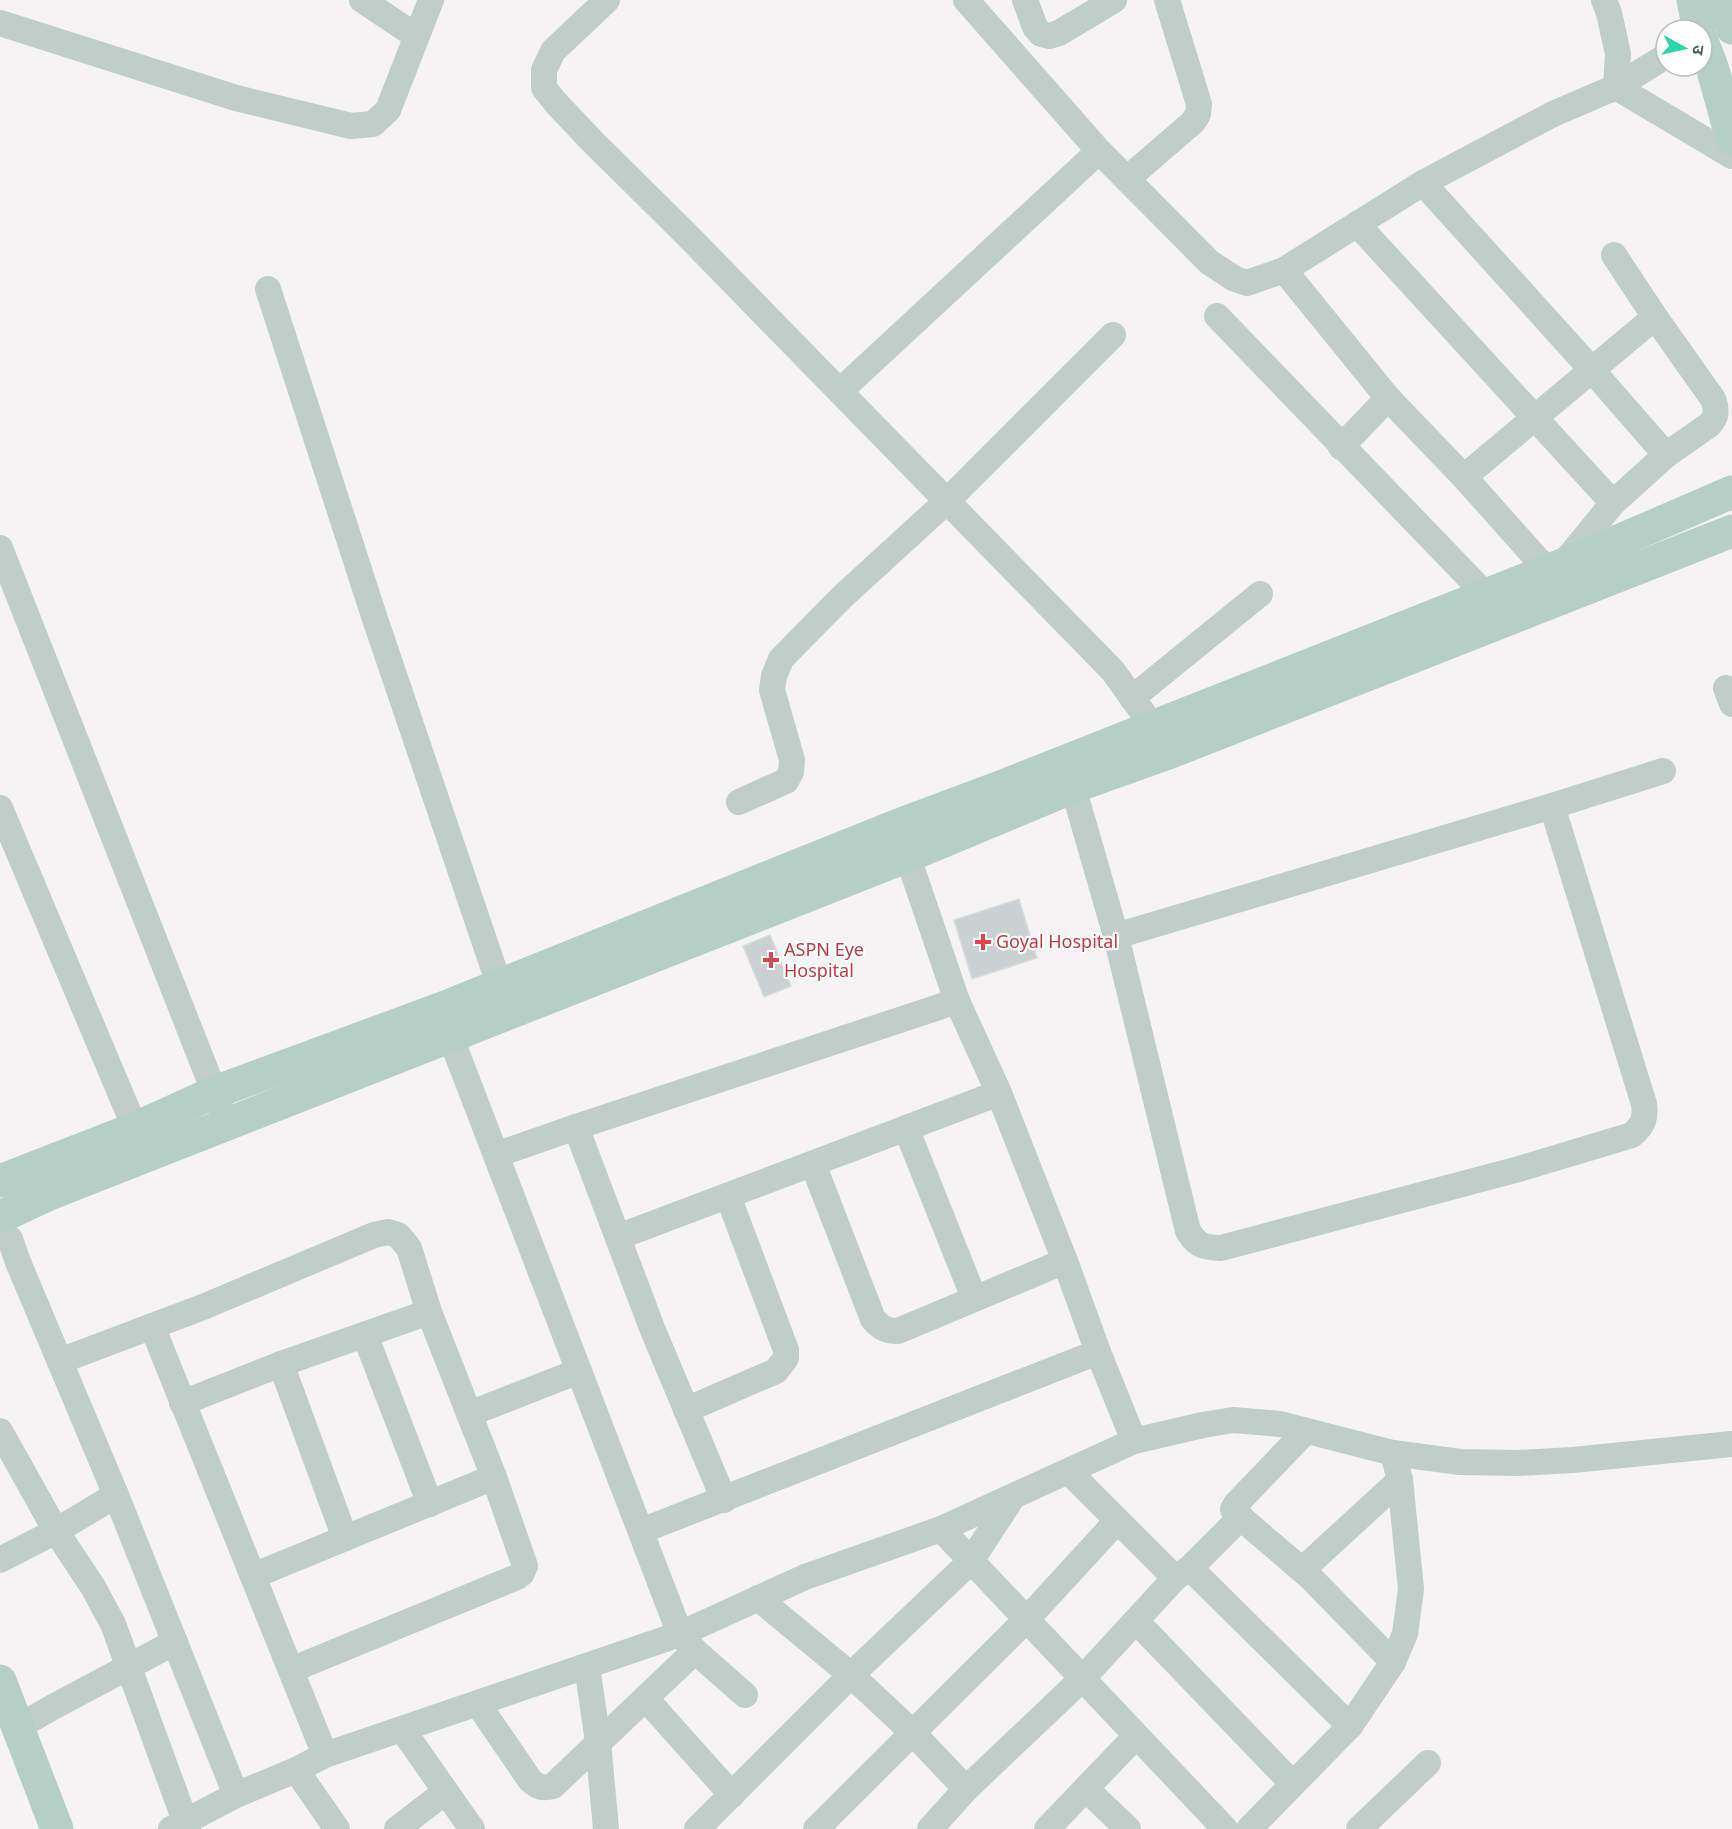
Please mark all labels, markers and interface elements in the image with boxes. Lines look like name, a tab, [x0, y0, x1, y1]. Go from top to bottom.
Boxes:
north arrow	[1654, 18, 1714, 78]
text: उ	[1687, 44, 1710, 57]
place label: Goyal Hospital	[996, 929, 1118, 953]
marker: Goyal Hospital	[974, 933, 992, 951]
place label: ASPN Eye Hospital	[784, 937, 864, 982]
marker: ASPN Eye Hospital	[762, 951, 780, 969]

